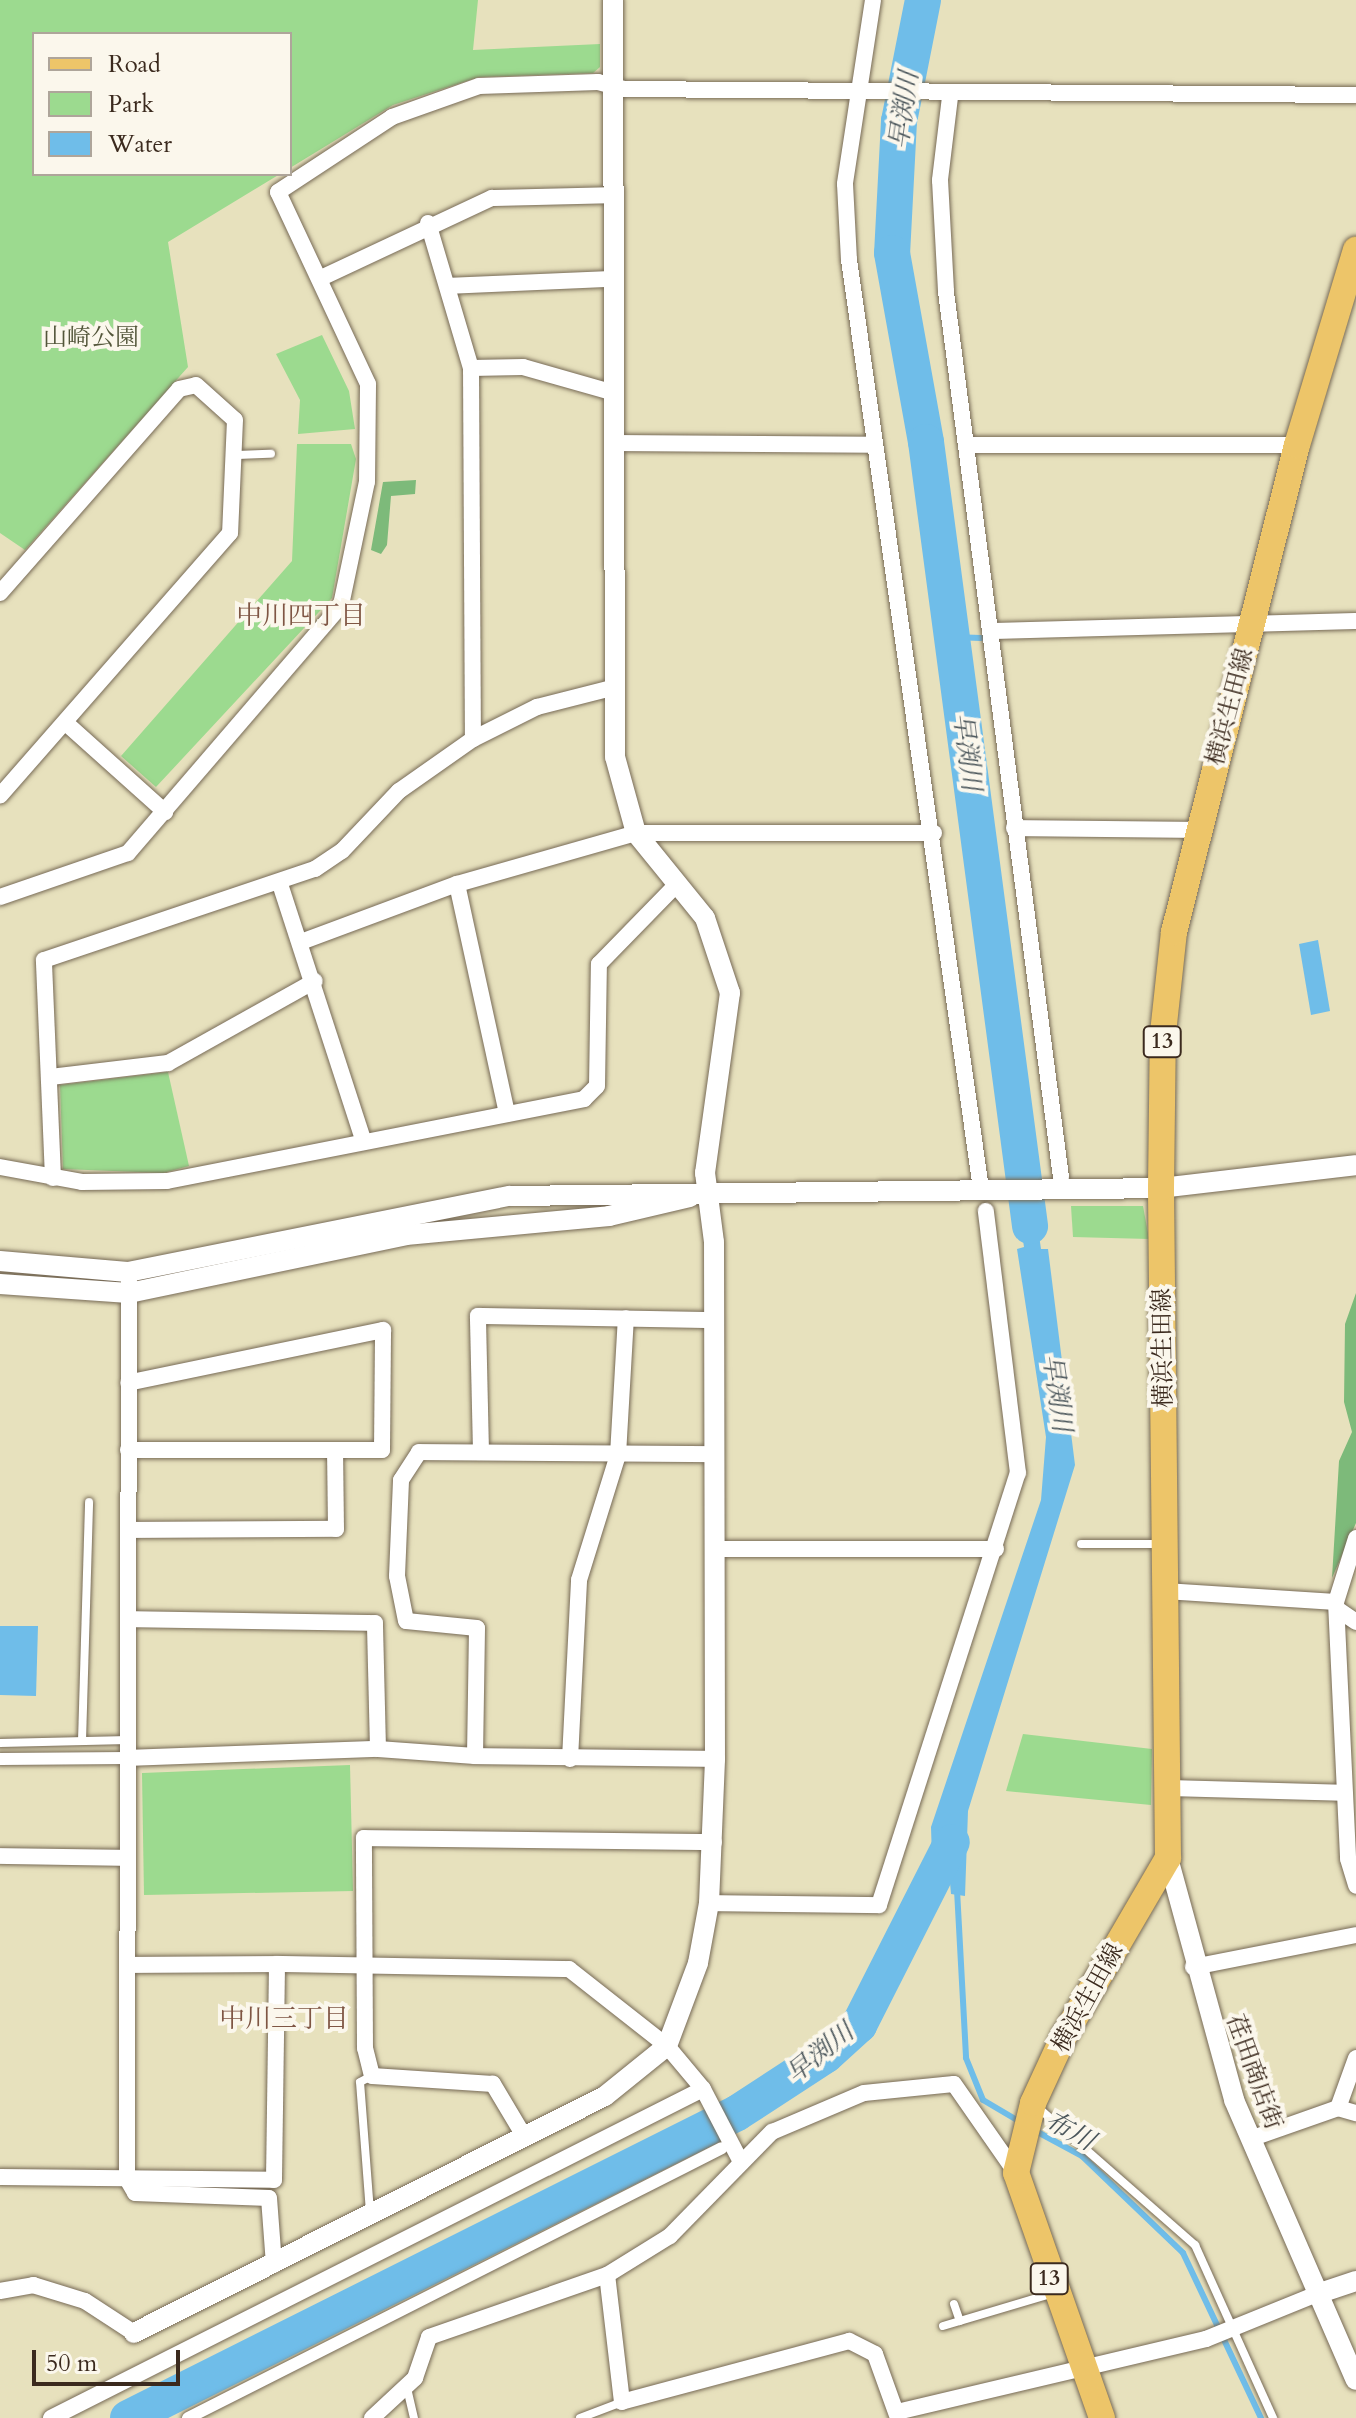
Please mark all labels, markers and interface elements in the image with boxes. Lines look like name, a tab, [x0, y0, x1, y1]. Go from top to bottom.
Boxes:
legend	[32, 32, 292, 176]
text: Road	[108, 48, 161, 81]
water label: 早渕川	[883, 69, 925, 151]
text: Park	[108, 88, 154, 121]
text: Water	[108, 128, 172, 161]
park label: 山崎公園	[43, 324, 139, 352]
district label: 中川四丁目	[236, 600, 366, 632]
street label: 横浜生田線	[1201, 645, 1259, 769]
water label: 早渕川	[947, 711, 987, 793]
road number: 13	[1142, 1024, 1182, 1060]
street label: 横浜生田線	[1148, 1288, 1178, 1408]
water label: 早渕川	[1036, 1352, 1078, 1434]
street label: 横浜生田線	[1046, 1939, 1130, 2057]
district label: 中川三丁目	[219, 2003, 349, 2035]
street label: 荏田商店街	[1220, 2011, 1288, 2133]
water label: 早渕川	[780, 2016, 860, 2090]
water label: 布川	[1040, 2105, 1100, 2157]
road number: 13	[1029, 2261, 1069, 2297]
scale bar	[36, 2334, 184, 2384]
text: 50 m	[46, 2347, 97, 2380]

